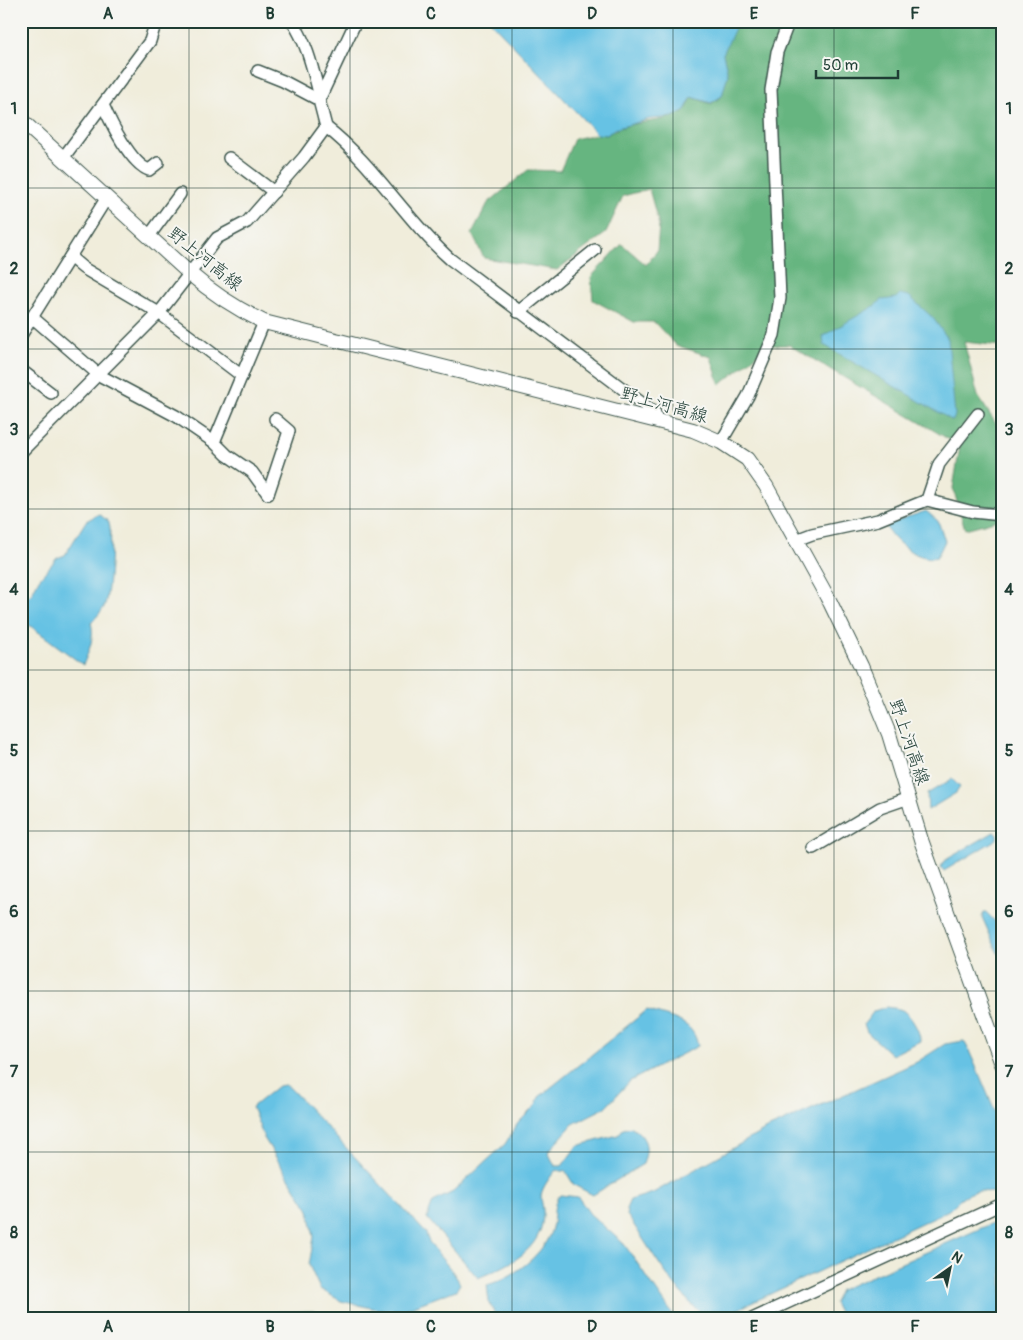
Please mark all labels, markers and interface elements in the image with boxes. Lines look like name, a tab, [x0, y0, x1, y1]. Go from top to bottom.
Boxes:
text: A	[103, 4, 114, 24]
text: B	[265, 4, 275, 24]
text: C	[426, 4, 436, 24]
text: D	[587, 4, 597, 24]
text: E	[750, 4, 759, 24]
text: F	[910, 4, 920, 24]
scale bar	[816, 48, 898, 80]
text: 50 m	[823, 56, 858, 75]
text: 1	[11, 99, 17, 119]
text: 1	[1006, 99, 1012, 119]
street label: 野上河高線	[163, 222, 247, 296]
text: 2	[10, 259, 19, 279]
text: 2	[1005, 259, 1014, 279]
street label: 野上河高線	[618, 382, 710, 428]
text: 3	[10, 420, 19, 440]
text: 3	[1005, 420, 1014, 440]
text: 4	[9, 580, 19, 600]
text: 4	[1004, 580, 1014, 600]
street label: 野上河高線	[883, 696, 935, 788]
text: 5	[10, 741, 19, 761]
text: 5	[1005, 741, 1014, 761]
text: 6	[9, 902, 19, 922]
text: 6	[1004, 902, 1014, 922]
text: 7	[10, 1062, 19, 1082]
text: 7	[1005, 1062, 1014, 1082]
text: 8	[10, 1223, 18, 1243]
text: 8	[1005, 1223, 1013, 1243]
north arrow	[926, 1242, 976, 1292]
text: N	[948, 1248, 965, 1267]
text: A	[103, 1317, 114, 1337]
text: B	[265, 1317, 275, 1337]
text: C	[426, 1317, 436, 1337]
text: D	[587, 1317, 597, 1337]
text: E	[750, 1317, 759, 1337]
text: F	[910, 1317, 920, 1337]

